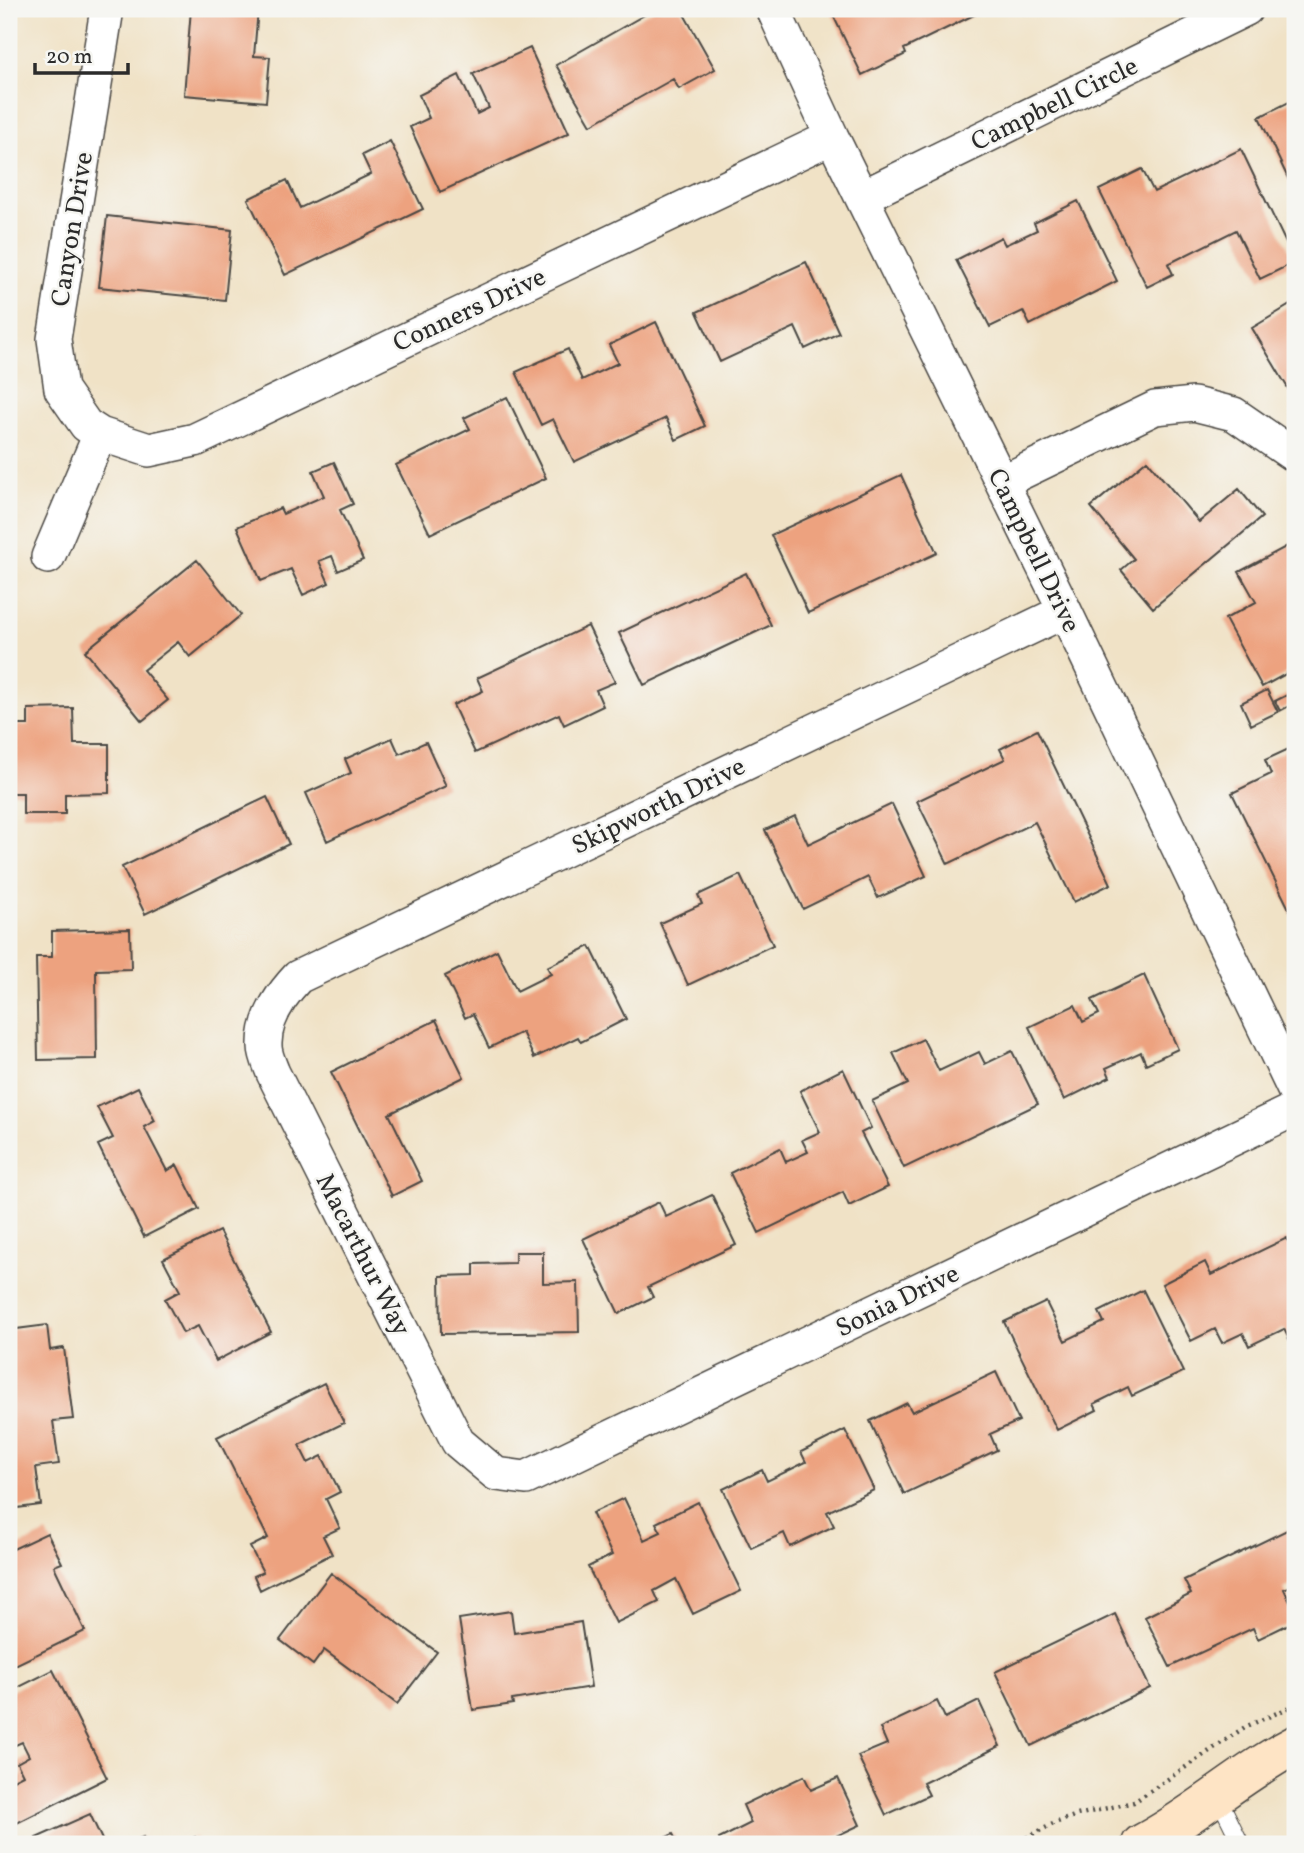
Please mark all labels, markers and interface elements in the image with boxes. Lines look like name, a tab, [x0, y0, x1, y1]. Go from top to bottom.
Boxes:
scale bar	[35, 32, 128, 76]
text: 20 m	[46, 43, 92, 72]
street label: Campbell Circle	[965, 49, 1144, 161]
street label: Canyon Drive	[43, 149, 103, 309]
street label: Conners Drive	[388, 260, 552, 362]
street label: Campbell Drive	[978, 463, 1088, 639]
street label: Skipworth Drive	[566, 749, 752, 864]
street label: Macarthur Way	[306, 1168, 419, 1342]
street label: Sonia Drive	[830, 1256, 966, 1347]

